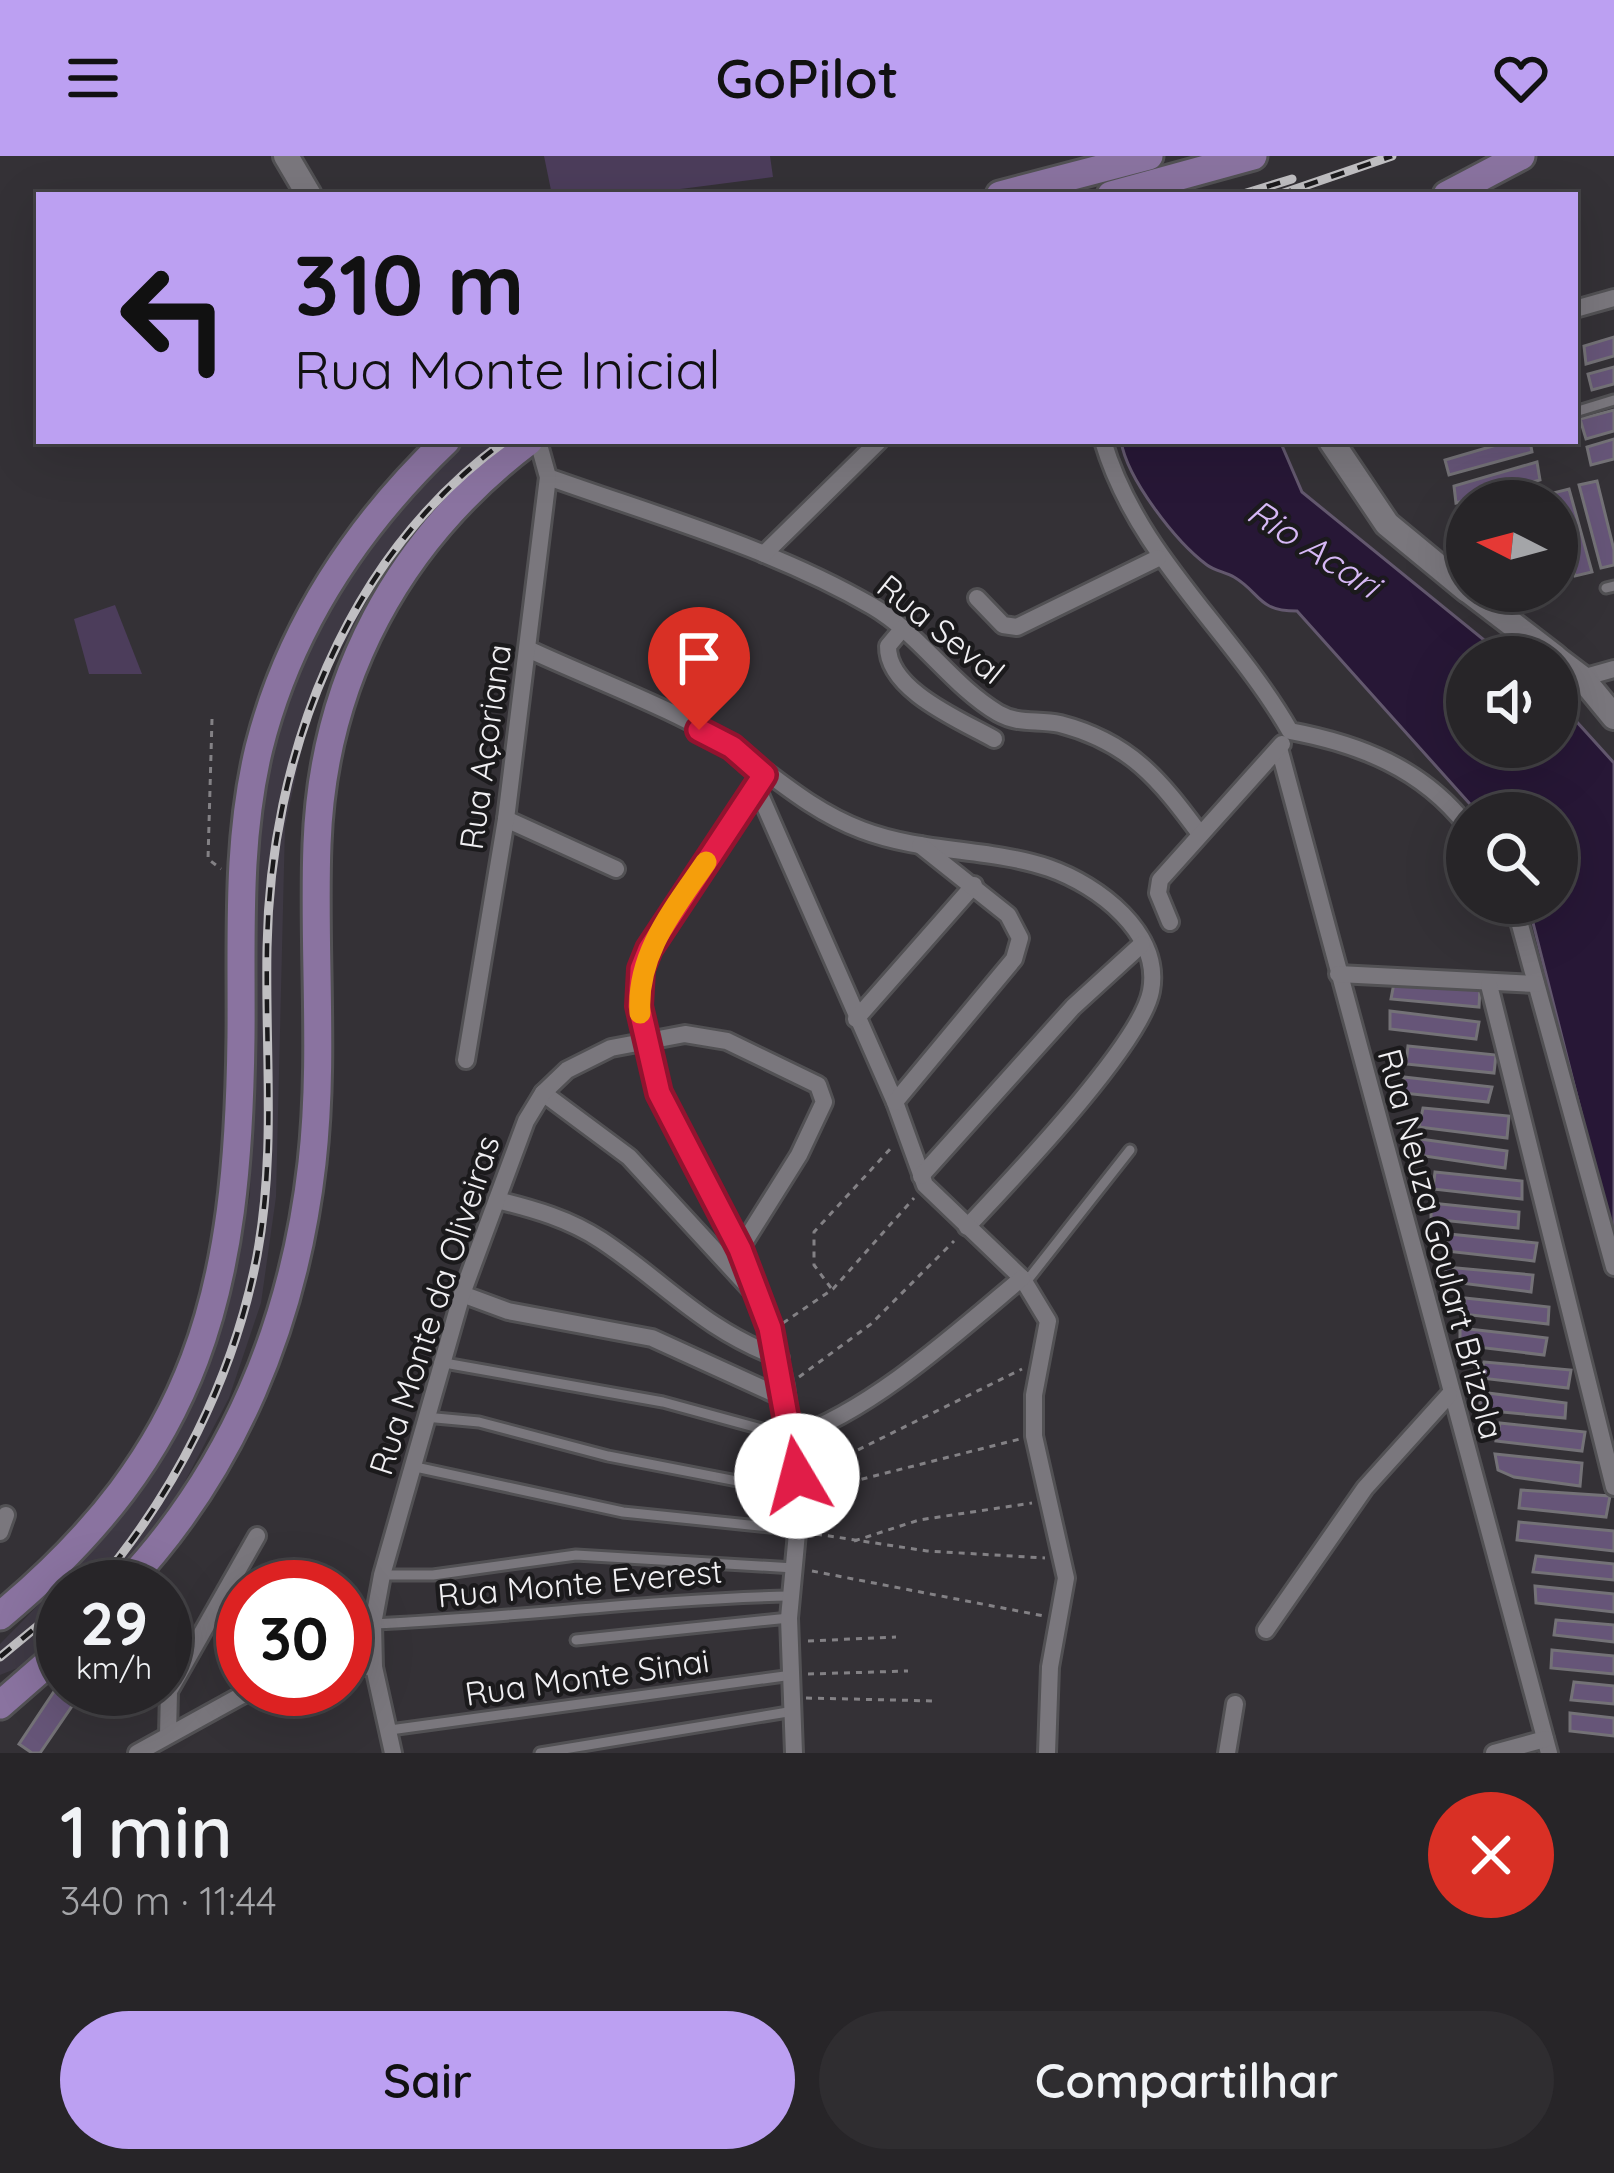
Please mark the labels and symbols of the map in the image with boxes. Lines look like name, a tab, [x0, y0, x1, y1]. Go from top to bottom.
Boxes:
north arrow	[1446, 480, 1578, 612]
water label: Rio Acari	[1240, 488, 1392, 609]
street label: Rua Seval	[870, 565, 1013, 692]
pin	[648, 607, 750, 730]
street label: Rua Açoriana	[450, 642, 519, 852]
street label: Rua Neuza Goulart Brizola	[1370, 1044, 1513, 1443]
street label: Rua Monte da Oliveiras	[359, 1130, 508, 1480]
position arrow	[734, 1413, 860, 1539]
street label: Rua Monte Everest	[436, 1550, 724, 1615]
speed limit sign: 30	[216, 1560, 372, 1716]
street label: Rua Monte Sinai	[462, 1639, 712, 1714]

